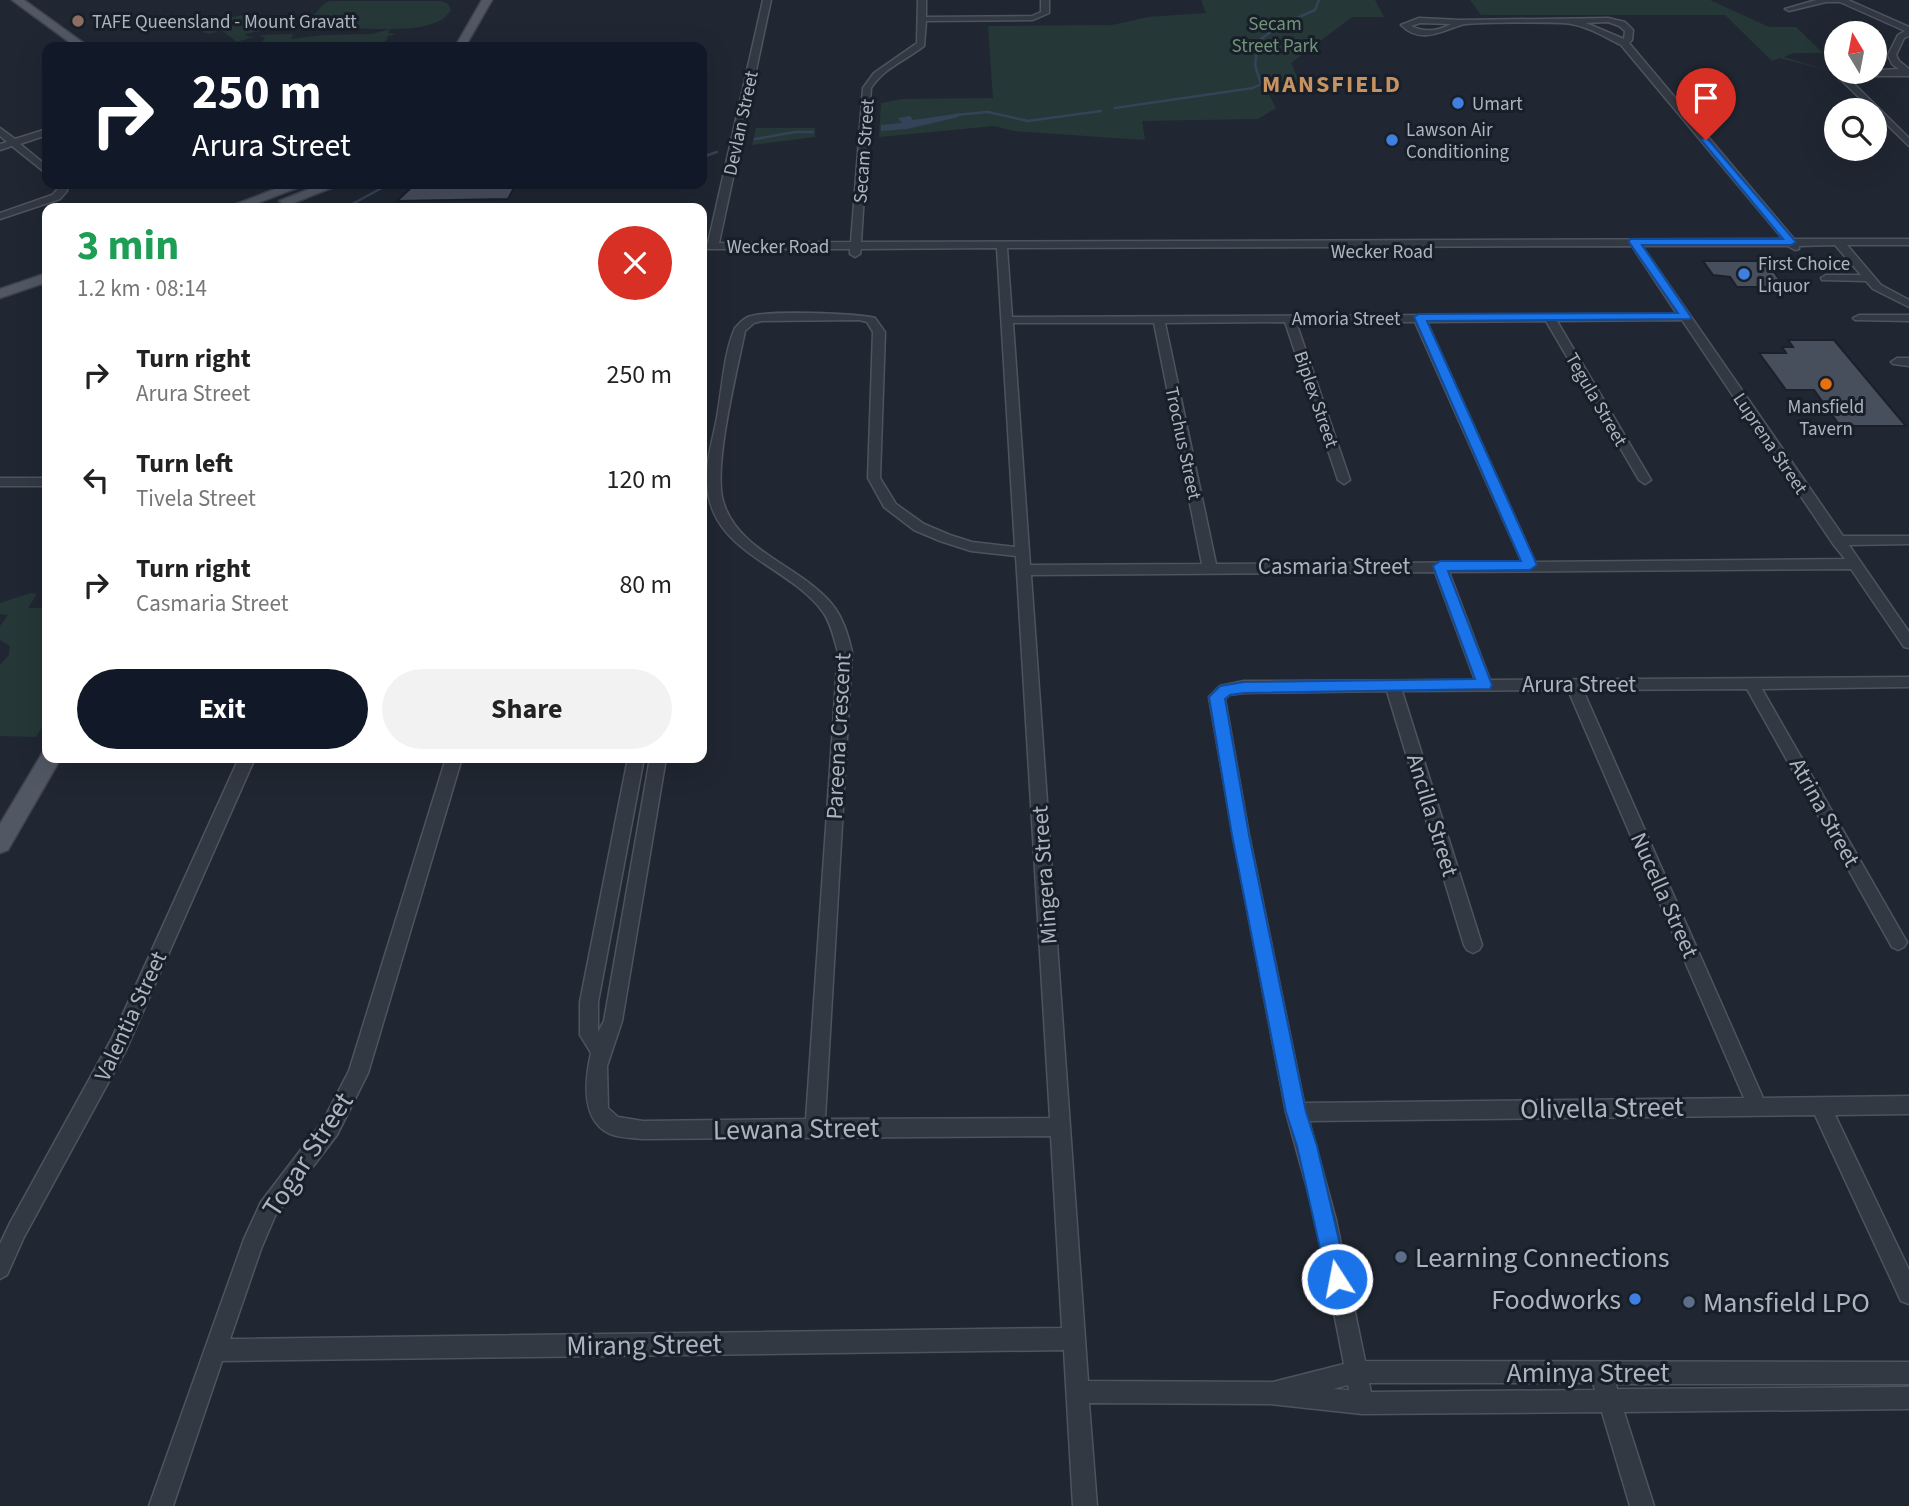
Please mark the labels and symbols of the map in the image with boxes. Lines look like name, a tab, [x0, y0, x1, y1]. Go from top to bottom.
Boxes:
place label: TAFE Queensland - Mount Gravatt	[92, 9, 357, 36]
park label: Secam Street Park	[1232, 11, 1319, 60]
marker: TAFE Queensland - Mount Gravatt	[70, 13, 86, 29]
north arrow	[1824, 21, 1886, 84]
district label: MANSFIELD	[1262, 67, 1402, 102]
street label: Devlan Street	[717, 68, 766, 178]
pin	[1676, 68, 1736, 140]
place label: Umart	[1472, 91, 1523, 118]
marker: Umart	[1450, 95, 1466, 111]
street label: Secam Street	[847, 97, 882, 204]
place label: Lawson Air Conditioning	[1406, 117, 1510, 166]
marker: Lawson Air Conditioning	[1384, 132, 1400, 148]
street label: Wecker Road	[727, 234, 829, 261]
street label: Wecker Road	[1331, 239, 1433, 266]
place label: First Choice Liquor	[1758, 251, 1850, 300]
marker: First Choice Liquor	[1736, 266, 1752, 282]
street label: Amoria Street	[1292, 306, 1401, 333]
street label: Biplex Street	[1286, 348, 1345, 452]
street label: Tegula Street	[1558, 348, 1634, 452]
marker: Mansfield Tavern	[1818, 376, 1834, 392]
street label: Trochus Street	[1157, 384, 1208, 503]
street label: Luprena Street	[1726, 388, 1814, 500]
place label: Mansfield Tavern	[1788, 394, 1864, 443]
street label: Casmaria Street	[1258, 550, 1410, 583]
street label: Pareena Crescent	[818, 652, 859, 820]
street label: Arura Street	[1522, 668, 1636, 701]
street label: Ancilla Street	[1398, 750, 1467, 881]
street label: Atrina Street	[1781, 752, 1868, 873]
street label: Mingera Street	[1023, 804, 1066, 945]
street label: Nucella Street	[1622, 827, 1707, 963]
street label: Valentia Street	[86, 946, 175, 1087]
street label: Togar Street	[253, 1084, 363, 1225]
street label: Olivella Street	[1520, 1087, 1685, 1129]
street label: Lewana Street	[712, 1108, 880, 1150]
place label: Learning Connections	[1415, 1238, 1670, 1278]
position arrow	[1300, 1242, 1374, 1316]
marker: Learning Connections	[1393, 1249, 1409, 1265]
place label: Foodworks	[1491, 1280, 1621, 1320]
place label: Mansfield LPO	[1703, 1283, 1870, 1323]
marker: Foodworks	[1627, 1291, 1643, 1307]
marker: Mansfield LPO	[1681, 1294, 1697, 1310]
street label: Mirang Street	[566, 1324, 723, 1366]
street label: Aminya Street	[1507, 1353, 1670, 1393]

